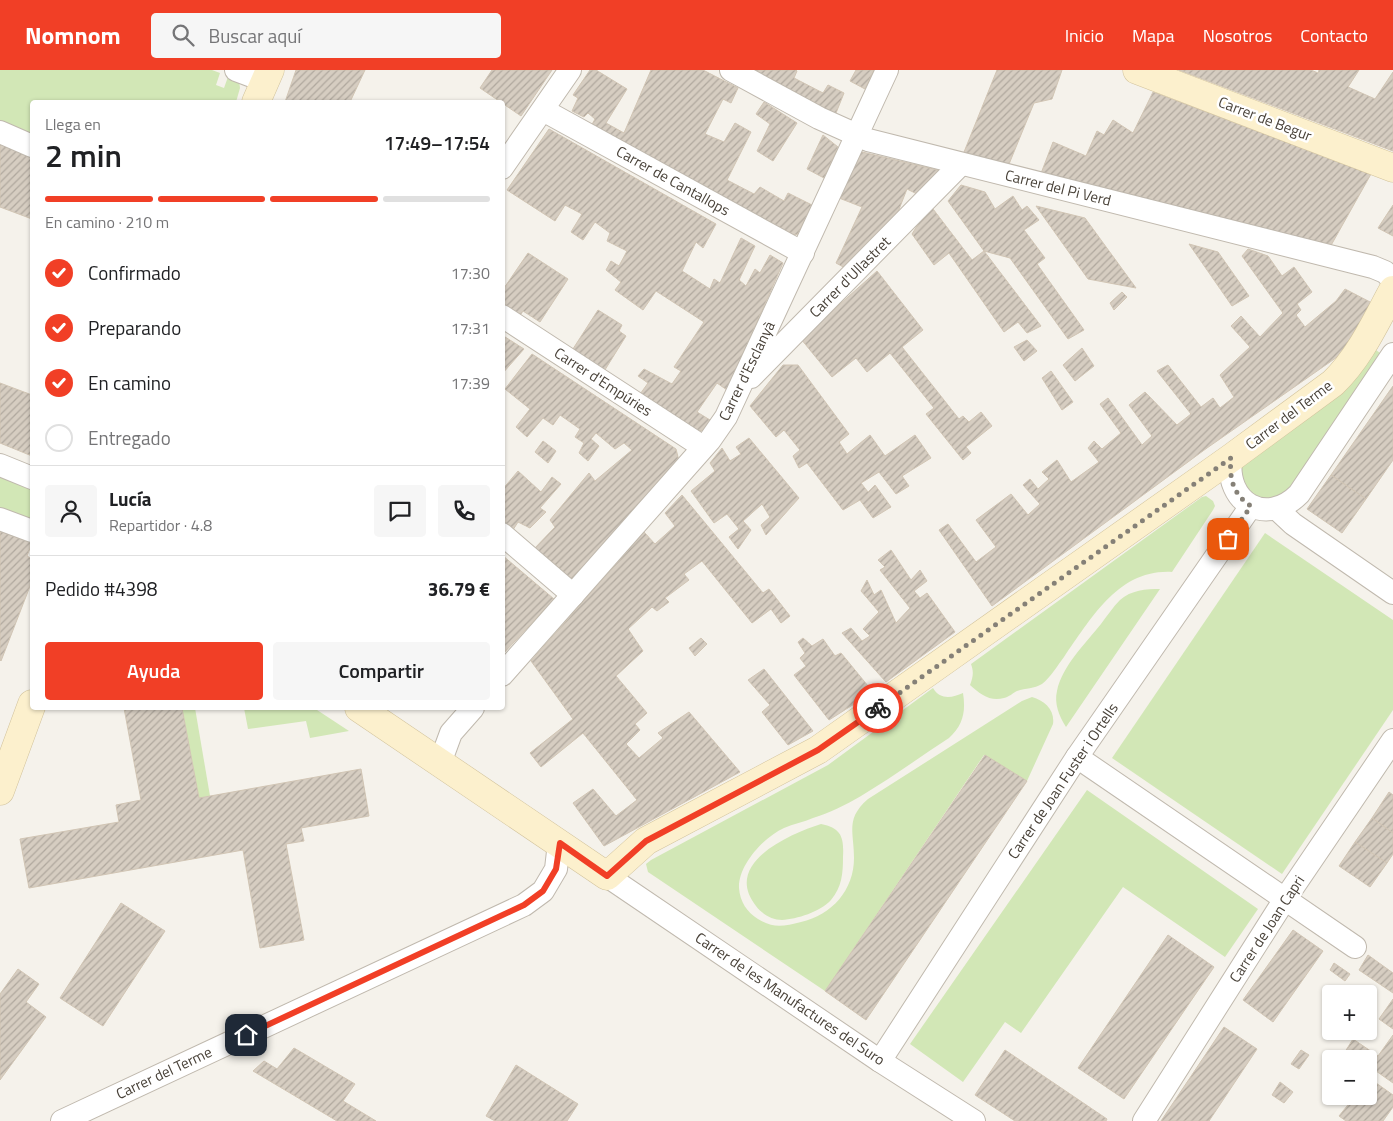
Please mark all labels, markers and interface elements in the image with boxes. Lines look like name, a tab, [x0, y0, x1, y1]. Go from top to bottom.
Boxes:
search box	[151, 13, 501, 58]
text: Nomnom	[25, 17, 121, 53]
icon: search	[169, 21, 197, 49]
text: Buscar aquí	[209, 21, 302, 50]
text: Inicio	[1065, 22, 1104, 49]
text: Mapa	[1132, 22, 1175, 49]
text: Nosotros	[1203, 22, 1272, 49]
text: Contacto	[1300, 22, 1368, 49]
street label: Carrer de Begur	[1215, 90, 1315, 147]
text: Llega en	[45, 112, 101, 136]
text: 17:49–17:54	[384, 128, 490, 157]
text: 2 min	[45, 131, 122, 179]
street label: Carrer de Cantallops	[612, 140, 734, 221]
street label: Carrer del Pi Verd	[1003, 163, 1114, 212]
text: En camino · 210 m	[45, 210, 169, 234]
street label: Carrer d'Ullastret	[804, 230, 896, 323]
text: Confirmado	[88, 258, 181, 287]
icon: check	[45, 259, 73, 287]
text: 17:30	[451, 261, 490, 285]
text: Preparando	[88, 313, 181, 342]
icon: check	[45, 314, 73, 342]
text: 17:31	[451, 316, 490, 340]
street label: Carrer d'Esclanyà	[712, 317, 781, 425]
street label: Carrer d'Empúries	[550, 341, 657, 422]
text: En camino	[88, 368, 171, 397]
icon: check	[45, 369, 73, 397]
text: 17:39	[451, 371, 490, 395]
street label: Carrer del Terme	[1240, 374, 1337, 455]
text: Entregado	[88, 423, 171, 452]
text: Lucía	[109, 484, 152, 513]
button: person	[45, 485, 97, 537]
button: chat	[374, 485, 426, 537]
button: phone	[438, 485, 490, 537]
text: Repartidor · 4.8	[109, 513, 212, 537]
pin	[1207, 518, 1249, 560]
icon: bag	[1214, 525, 1242, 553]
text: Pedido #4398	[45, 574, 157, 603]
text: 36.79 €	[428, 574, 490, 603]
button: Ayuda	[45, 642, 263, 700]
button: Compartir	[273, 642, 490, 700]
courier	[853, 683, 903, 733]
icon: bike	[864, 694, 892, 722]
street label: Carrer de Joan Fuster i Ortells	[1002, 698, 1124, 863]
street label: Carrer de Joan Capri	[1223, 871, 1310, 987]
street label: Carrer de les Manufactures del Suro	[691, 926, 890, 1071]
map controls	[1322, 985, 1377, 1105]
button: +	[1322, 985, 1377, 1040]
pin	[225, 1014, 267, 1056]
icon: home	[232, 1021, 260, 1049]
street label: Carrer del Terme	[112, 1040, 216, 1105]
button: −	[1322, 1050, 1377, 1105]

